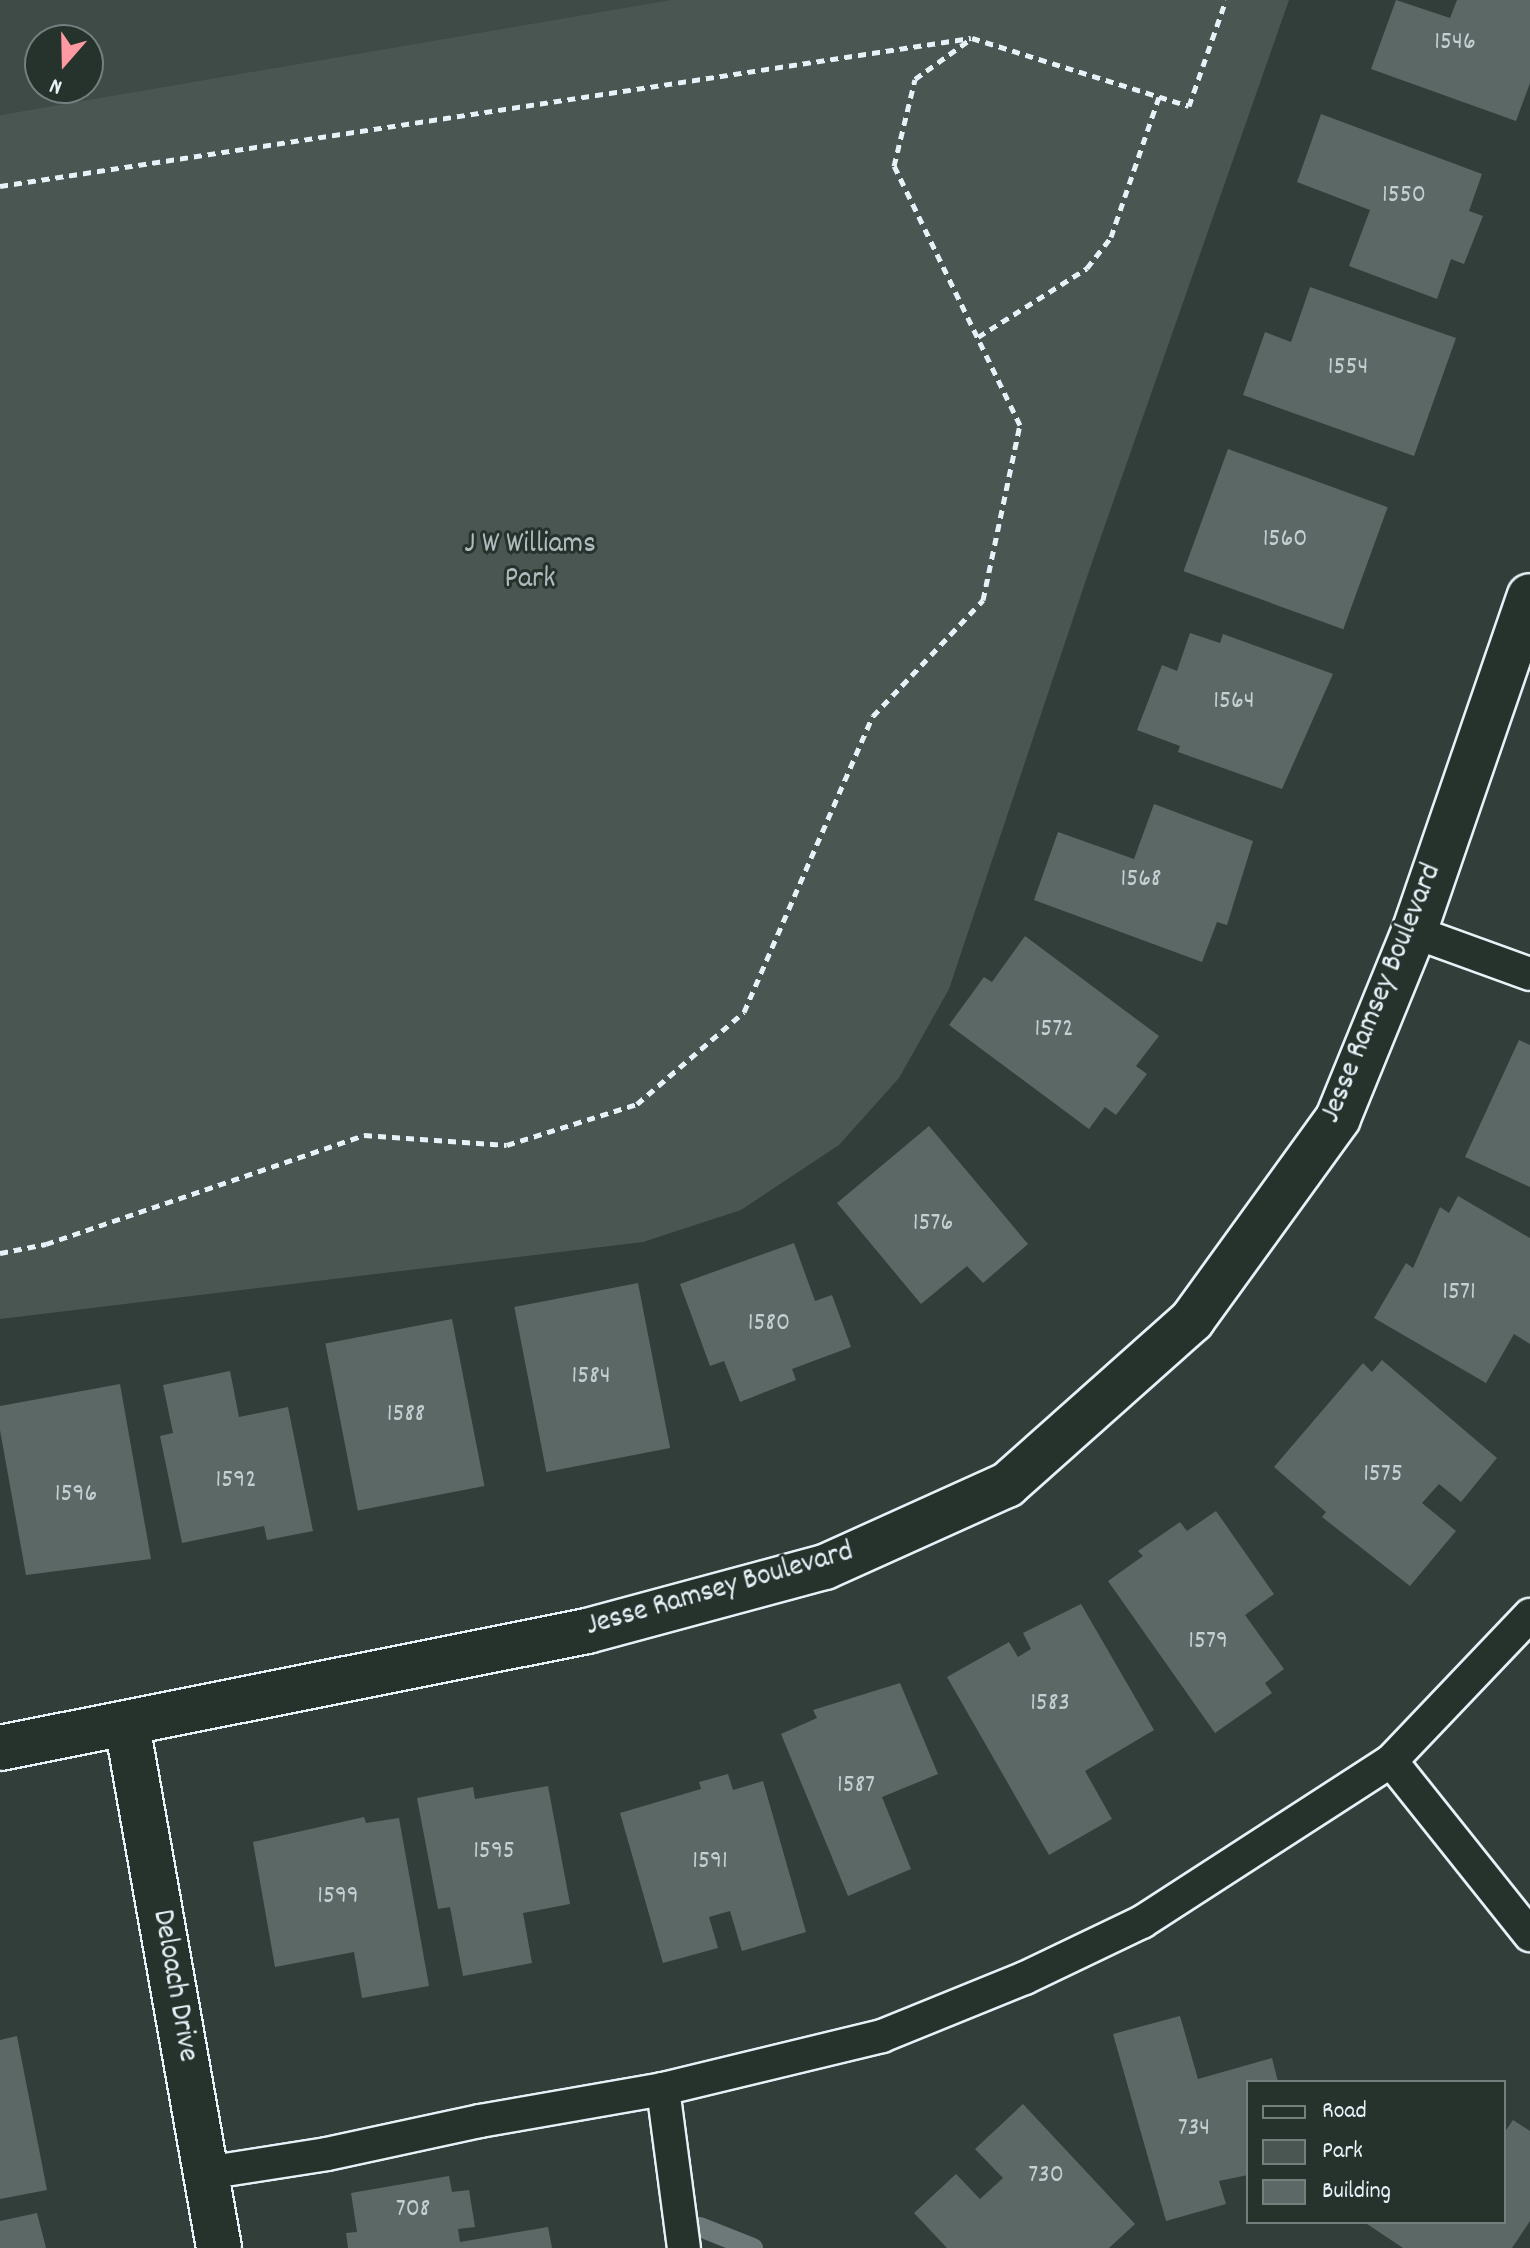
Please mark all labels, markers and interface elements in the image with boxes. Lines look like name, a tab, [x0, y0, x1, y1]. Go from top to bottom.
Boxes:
north arrow	[24, 24, 104, 104]
house number: 1546	[1434, 27, 1476, 59]
text: N	[46, 69, 67, 102]
house number: 1550	[1382, 180, 1426, 212]
house number: 1554	[1328, 352, 1368, 384]
house number: 1560	[1263, 524, 1307, 556]
park label: J W Williams Park	[464, 528, 596, 598]
house number: 1564	[1213, 686, 1255, 718]
street label: Jesse Ramsey Boulevard	[1315, 859, 1451, 1129]
house number: 1568	[1121, 864, 1161, 896]
house number: 1572	[1034, 1014, 1074, 1046]
house number: 1576	[913, 1208, 953, 1240]
house number: 1571	[1442, 1277, 1476, 1309]
house number: 1580	[748, 1308, 790, 1340]
house number: 1584	[572, 1361, 610, 1393]
house number: 1588	[387, 1399, 425, 1431]
house number: 1575	[1363, 1459, 1403, 1491]
house number: 1592	[215, 1465, 257, 1497]
house number: 1596	[55, 1479, 97, 1511]
street label: Jesse Ramsey Boulevard	[582, 1536, 858, 1646]
house number: 1579	[1188, 1626, 1228, 1658]
house number: 1583	[1030, 1688, 1070, 1720]
house number: 1587	[837, 1770, 875, 1802]
house number: 1595	[473, 1836, 515, 1868]
house number: 1591	[692, 1846, 728, 1878]
house number: 1599	[317, 1881, 359, 1913]
street label: Deloach Drive	[142, 1907, 204, 2065]
legend	[1246, 2080, 1506, 2224]
text: Road	[1322, 2095, 1367, 2129]
house number: 734	[1178, 2113, 1210, 2145]
text: Park	[1322, 2135, 1363, 2169]
house number: 730	[1028, 2160, 1064, 2192]
text: Building	[1322, 2175, 1391, 2209]
house number: 708	[396, 2194, 430, 2226]

